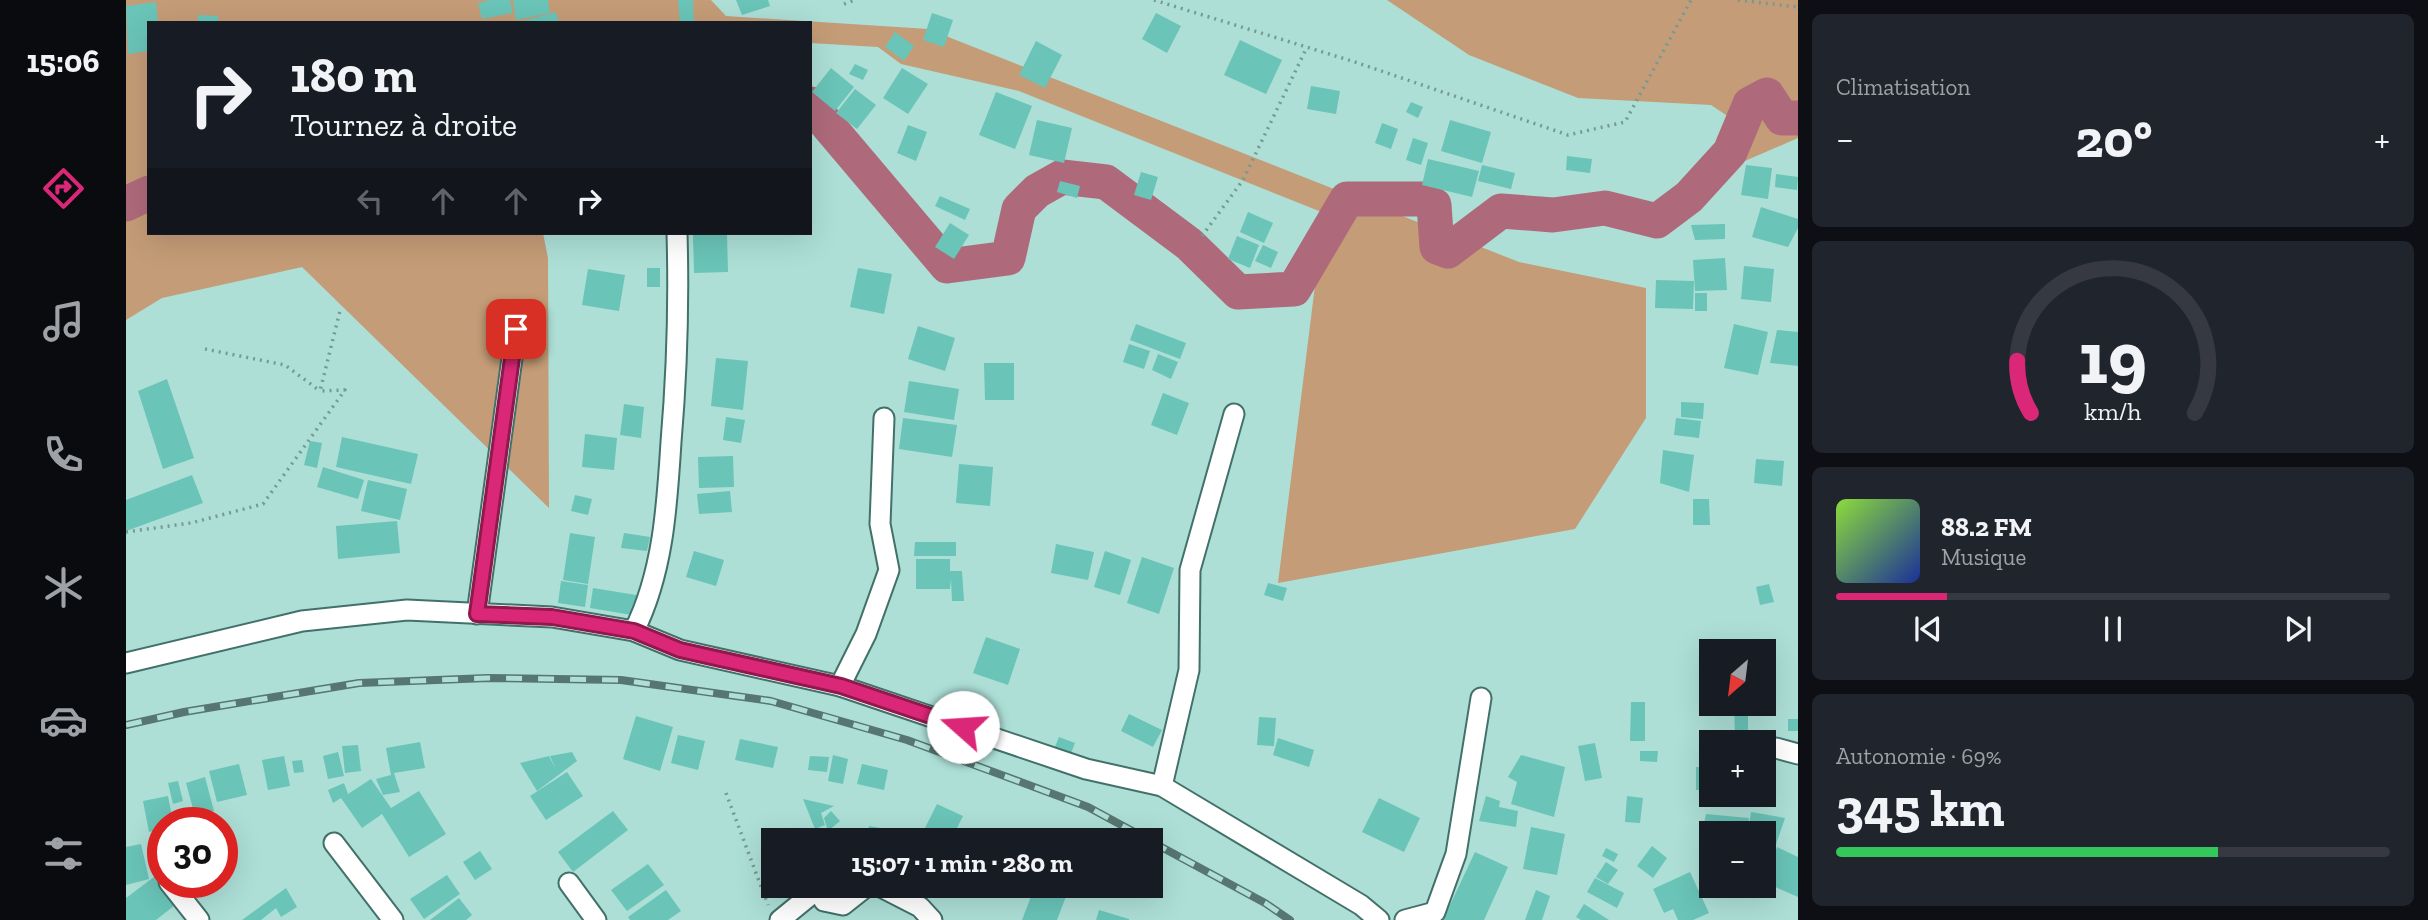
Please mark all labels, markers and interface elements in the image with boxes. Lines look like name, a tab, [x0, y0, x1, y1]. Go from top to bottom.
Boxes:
text: 15:06	[26, 42, 100, 80]
text: 180 m	[290, 46, 417, 105]
icon: right	[175, 49, 266, 140]
text: Climatisation	[1836, 73, 1970, 101]
text: Tournez à droite	[290, 106, 517, 144]
text: 20°	[2076, 108, 2152, 170]
text: −	[1836, 116, 1854, 162]
text: +	[2374, 116, 2390, 162]
icon: directions	[39, 164, 88, 213]
icon: left	[351, 182, 389, 220]
icon: ahead	[424, 182, 462, 220]
icon: ahead	[497, 182, 535, 220]
icon: right	[570, 182, 608, 220]
icon: music	[39, 297, 88, 346]
pin	[486, 299, 546, 359]
icon: arrive	[497, 310, 535, 348]
text: 19	[2079, 314, 2147, 402]
text: km/h	[2084, 396, 2142, 426]
icon: phone	[39, 430, 88, 479]
text: 88.2 FM	[1941, 511, 2032, 543]
text: Musique	[1941, 543, 2026, 571]
icon: climate	[39, 563, 88, 612]
icon: previous	[1909, 610, 1947, 648]
icon: pause	[2094, 610, 2132, 648]
icon: next	[2279, 610, 2317, 648]
north arrow	[1699, 639, 1776, 716]
map controls	[1699, 639, 1776, 898]
position arrow	[926, 690, 1000, 764]
icon: car	[39, 696, 88, 745]
button: +	[1699, 730, 1776, 807]
text: Autonomie · 69%	[1836, 742, 2002, 770]
text: 345 km	[1836, 777, 2005, 839]
speed limit sign: 30	[147, 807, 238, 898]
button: −	[1699, 821, 1776, 898]
icon: filters	[39, 829, 88, 878]
text: 15:07 · 1 min · 280 m	[851, 847, 1073, 879]

